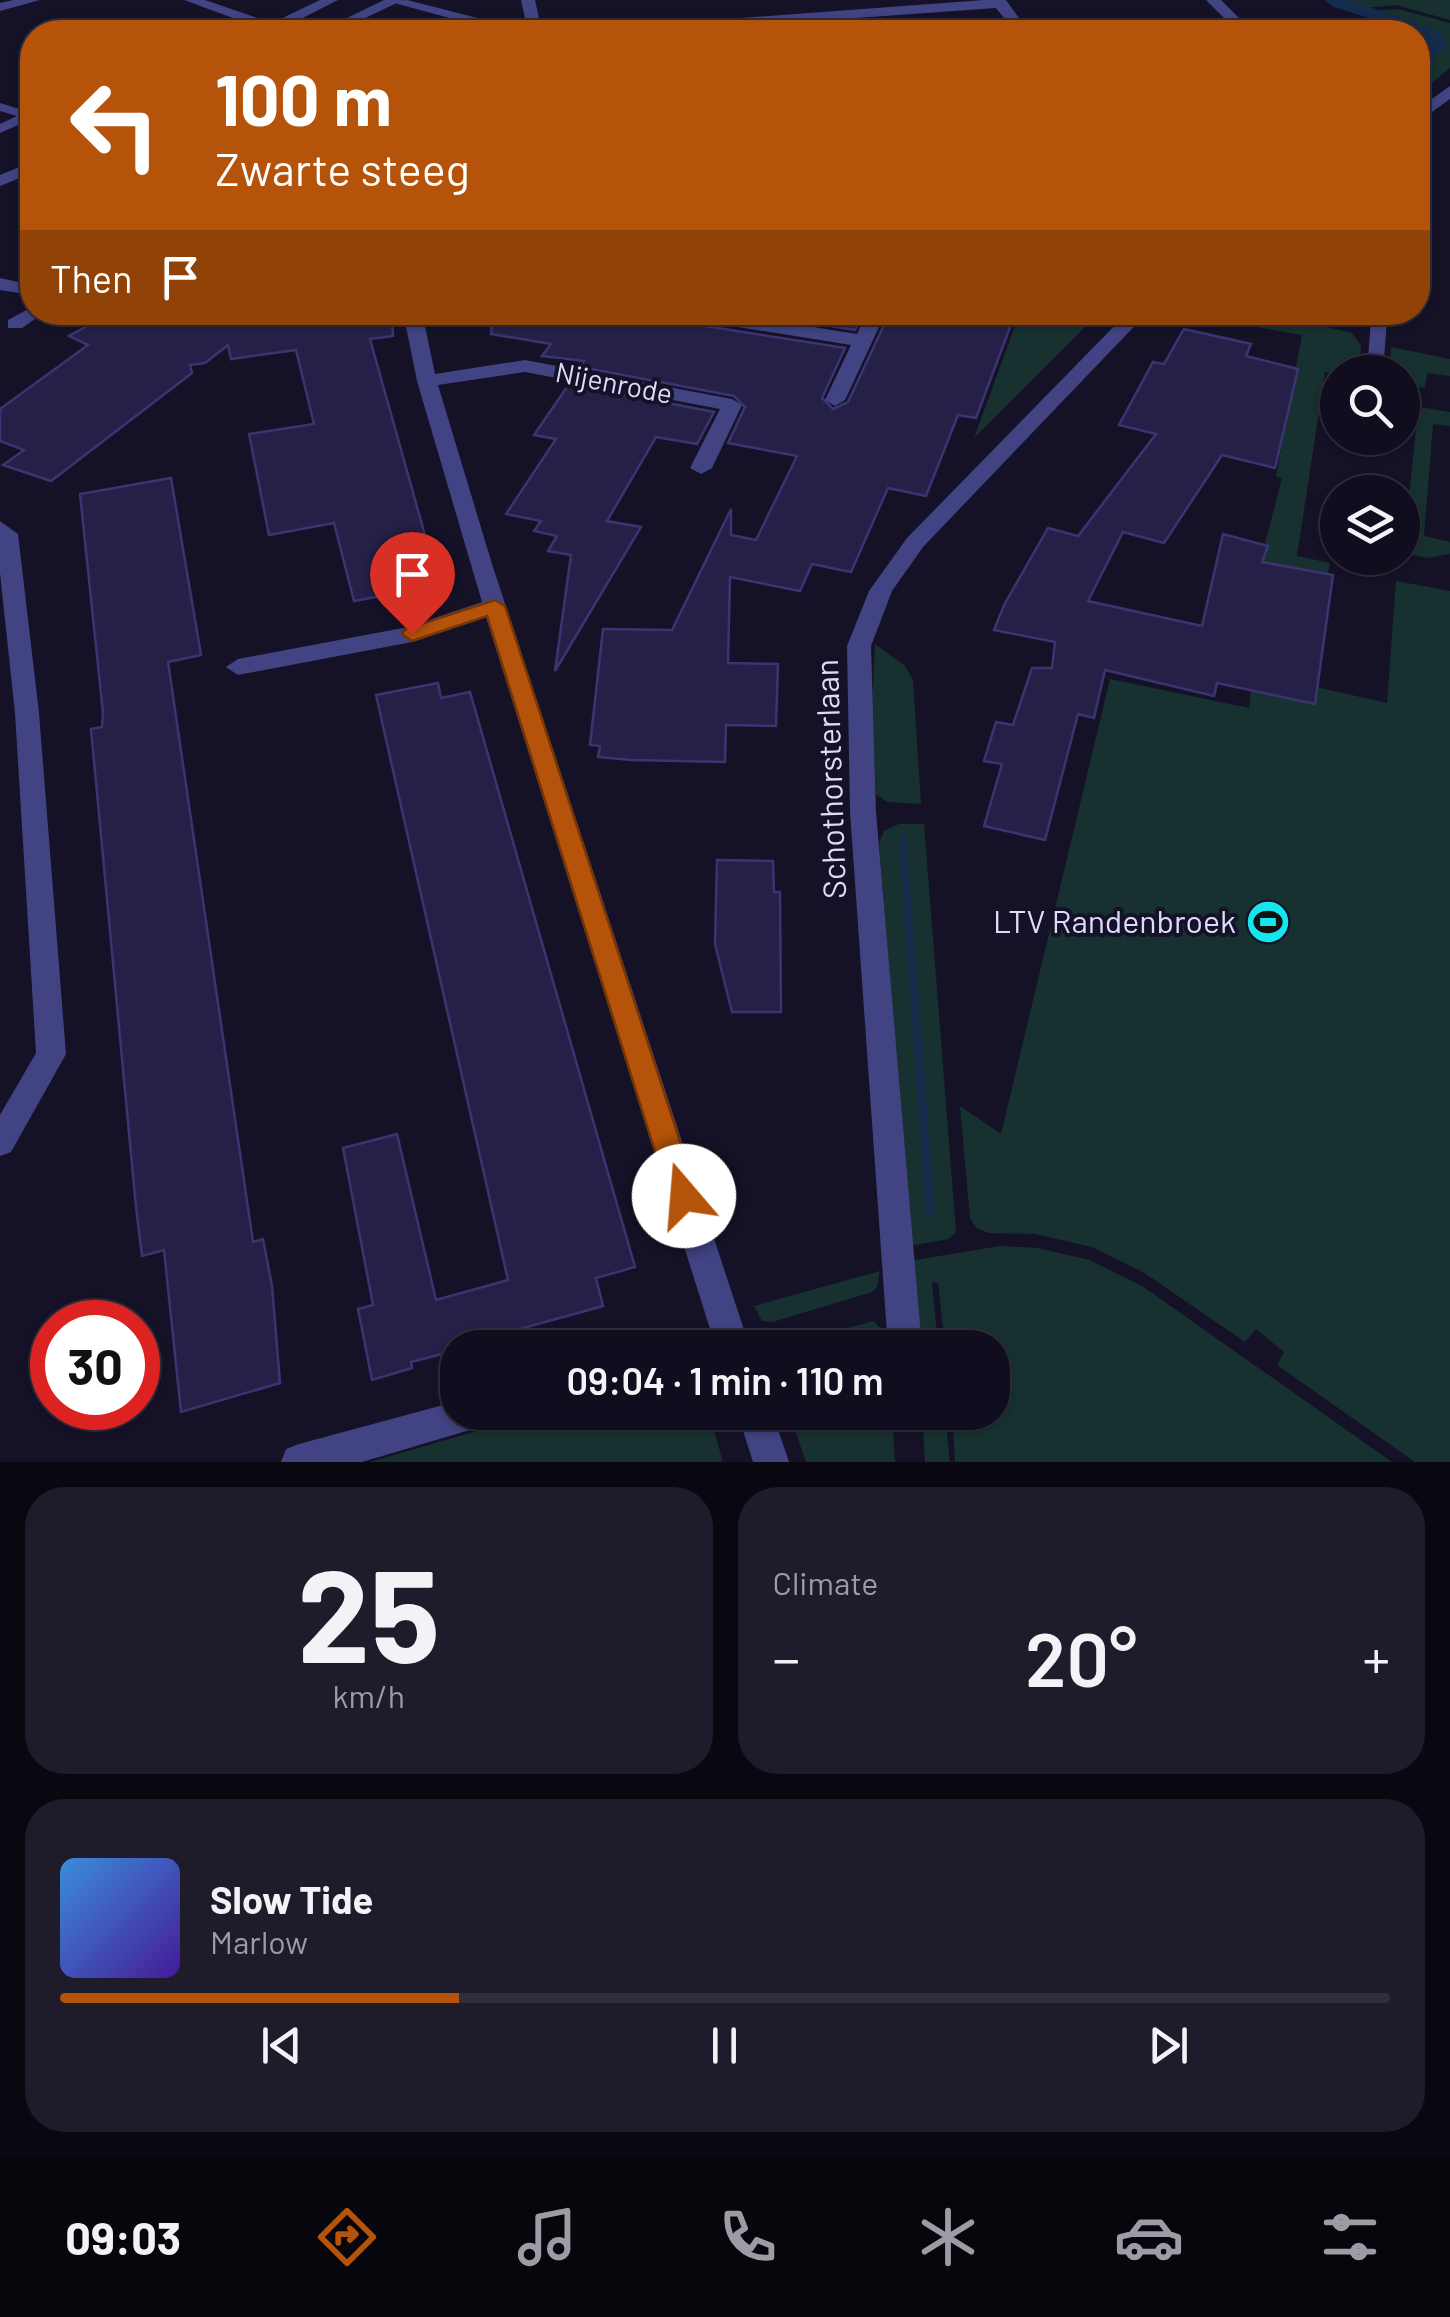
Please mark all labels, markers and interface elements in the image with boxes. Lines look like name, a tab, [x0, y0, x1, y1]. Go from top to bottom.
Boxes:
text: 100 m	[215, 56, 392, 140]
icon: left	[50, 60, 180, 190]
text: Zwarte steeg	[215, 141, 470, 195]
icon: arrive	[153, 250, 208, 305]
text: Then	[50, 255, 133, 301]
street label: Nijenrode	[553, 354, 676, 410]
map controls	[1320, 355, 1420, 575]
button: search	[1320, 355, 1420, 455]
button: layers	[1320, 475, 1420, 575]
pin	[370, 532, 455, 635]
icon: arrive	[385, 547, 440, 602]
street label: Schothorsterlaan	[806, 659, 852, 900]
sports icon: LTV Randenbroek	[1245, 899, 1291, 945]
place label: LTV Randenbroek	[993, 901, 1236, 939]
position arrow	[632, 1144, 736, 1248]
speed limit sign: 30	[30, 1300, 160, 1430]
text: 09:04 · 1 min · 110 m	[566, 1357, 884, 1403]
text: 25	[297, 1533, 440, 1689]
text: Climate	[773, 1563, 878, 1601]
text: 20°	[1025, 1612, 1137, 1702]
text: −	[773, 1624, 800, 1690]
text: +	[1362, 1624, 1390, 1690]
text: km/h	[333, 1676, 405, 1714]
text: Slow Tide	[210, 1876, 373, 1922]
text: Marlow	[210, 1922, 308, 1960]
icon: previous	[254, 2018, 309, 2073]
icon: pause	[697, 2018, 752, 2073]
icon: next	[1141, 2018, 1196, 2073]
icon: directions	[312, 2202, 382, 2272]
icon: music	[512, 2202, 582, 2272]
icon: phone	[713, 2202, 783, 2272]
icon: climate	[913, 2202, 983, 2272]
icon: car	[1114, 2202, 1184, 2272]
icon: filters	[1315, 2202, 1385, 2272]
text: 09:03	[65, 2210, 181, 2264]

